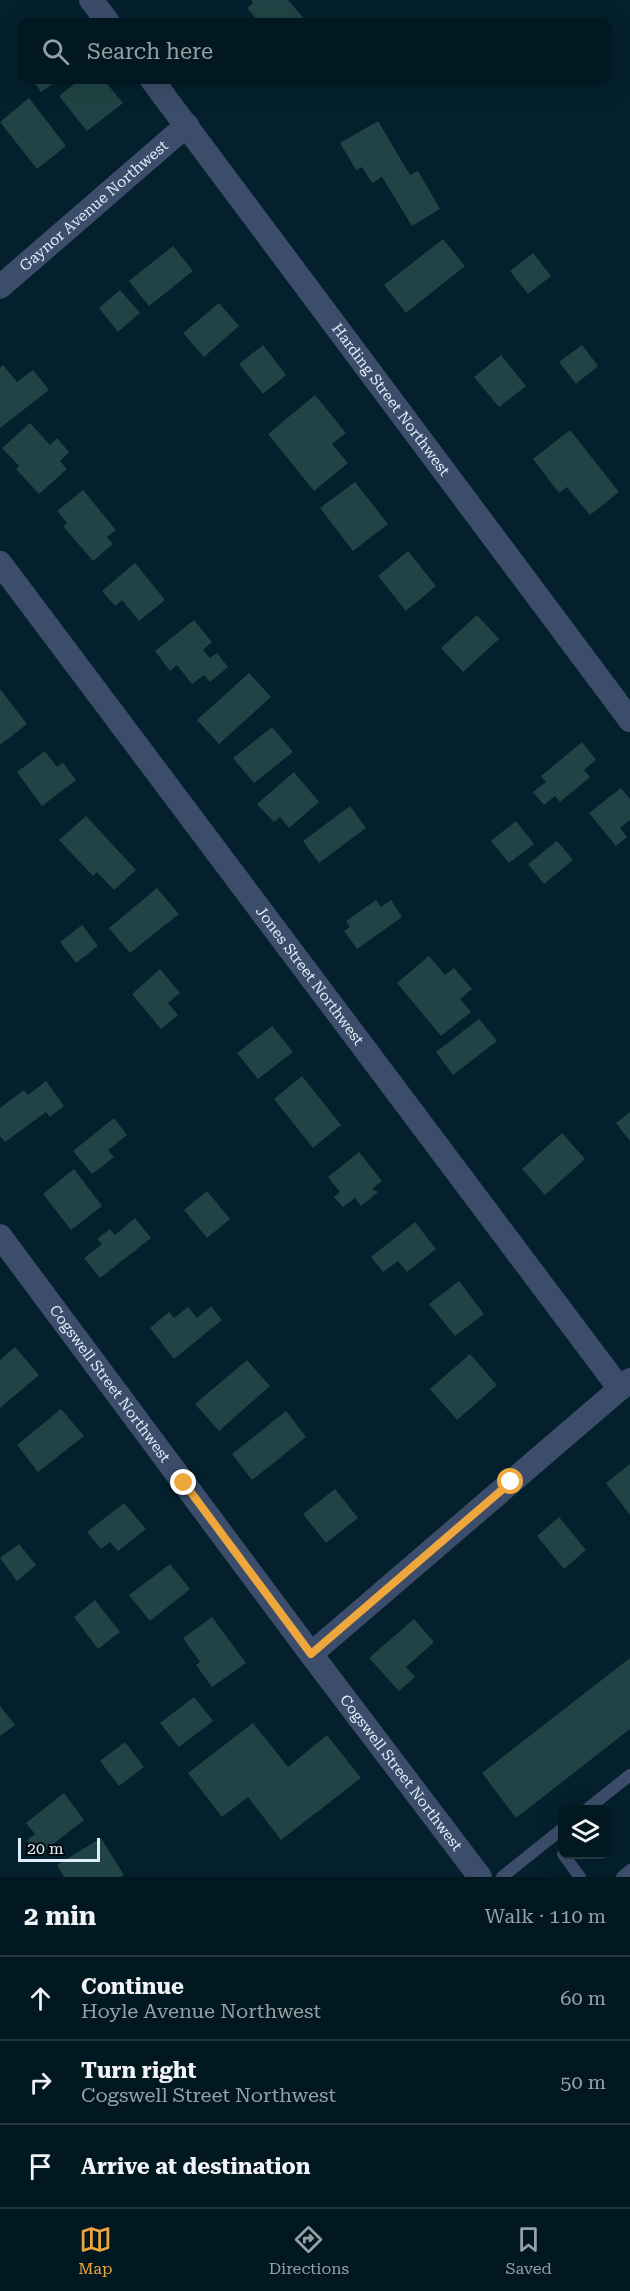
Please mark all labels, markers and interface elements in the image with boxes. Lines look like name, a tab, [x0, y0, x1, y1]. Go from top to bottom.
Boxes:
search box	[18, 18, 612, 84]
icon: search	[39, 35, 72, 68]
text: Search here	[87, 39, 213, 64]
street label: Gaynor Avenue Northwest	[16, 136, 172, 275]
street label: Harding Street Northwest	[328, 320, 454, 480]
street label: Jones Street Northwest	[252, 903, 368, 1049]
street label: Cogswell Street Northwest	[45, 1301, 174, 1466]
route start	[497, 1468, 523, 1494]
route end	[170, 1469, 196, 1495]
street label: Cogswell Street Northwest	[336, 1691, 466, 1855]
map controls	[558, 1805, 612, 1859]
button: layers	[558, 1805, 612, 1859]
scale bar	[18, 1835, 100, 1862]
text: 20 m	[27, 1839, 64, 1858]
text: 2 min	[24, 1901, 96, 1931]
text: Walk · 110 m	[485, 1904, 606, 1928]
text: Continue	[81, 1974, 184, 1999]
icon: ahead	[24, 1982, 57, 2015]
text: 60 m	[560, 1986, 606, 2010]
text: Hoyle Avenue Northwest	[81, 1999, 321, 2023]
text: Turn right	[81, 2058, 196, 2083]
icon: right	[24, 2066, 57, 2099]
text: 50 m	[560, 2070, 606, 2094]
text: Cogswell Street Northwest	[81, 2083, 336, 2107]
icon: arrive	[24, 2150, 57, 2183]
text: Arrive at destination	[81, 2154, 310, 2179]
tab: Map	[78, 2223, 112, 2278]
tab: Directions	[269, 2223, 349, 2278]
tab: Saved	[505, 2223, 552, 2278]

